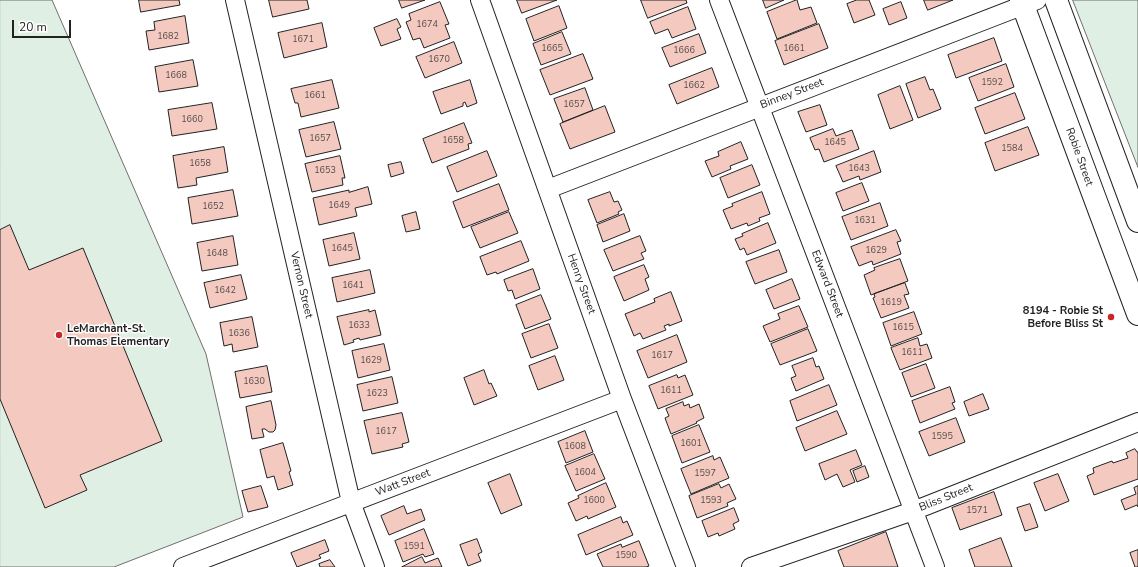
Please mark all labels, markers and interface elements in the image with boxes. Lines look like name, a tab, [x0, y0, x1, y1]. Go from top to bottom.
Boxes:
scale bar	[14, 12, 73, 38]
text: 20 m	[19, 19, 47, 35]
house number: 1674	[416, 20, 438, 30]
house number: 1682	[157, 32, 179, 42]
house number: 1671	[292, 35, 314, 45]
house number: 1665	[541, 44, 563, 54]
house number: 1661	[783, 44, 805, 54]
house number: 1666	[673, 46, 695, 56]
house number: 1670	[428, 55, 450, 65]
house number: 1668	[165, 71, 187, 81]
street label: Binney Street	[758, 76, 826, 112]
house number: 1592	[981, 78, 1003, 88]
house number: 1662	[683, 81, 705, 91]
house number: 1661	[304, 91, 326, 101]
house number: 1657	[563, 100, 585, 110]
house number: 1660	[181, 115, 203, 125]
street label: Robie Street	[1062, 126, 1096, 188]
house number: 1657	[309, 134, 331, 144]
house number: 1658	[442, 136, 464, 146]
house number: 1645	[824, 138, 846, 148]
house number: 1584	[1001, 144, 1023, 154]
house number: 1658	[189, 159, 211, 169]
house number: 1643	[848, 164, 870, 174]
house number: 1653	[314, 166, 336, 176]
house number: 1649	[328, 201, 350, 211]
house number: 1652	[202, 202, 224, 212]
house number: 1631	[854, 216, 876, 226]
house number: 1645	[331, 244, 353, 254]
house number: 1629	[865, 246, 887, 256]
house number: 1648	[206, 249, 228, 259]
street label: Edward Street	[808, 249, 846, 319]
street label: Vernon Street	[287, 250, 315, 320]
street label: Henry Street	[564, 252, 598, 316]
house number: 1641	[342, 281, 364, 291]
house number: 1642	[214, 286, 236, 296]
house number: 1619	[880, 298, 902, 308]
place label: 8194 - Robie St Before Bliss St	[1023, 304, 1103, 330]
marker: 8194 - Robie St Before Bliss St	[1106, 312, 1116, 322]
house number: 1633	[348, 321, 370, 331]
place label: LeMarchant-St. Thomas Elementary	[67, 322, 169, 348]
house number: 1615	[892, 323, 914, 333]
house number: 1636	[228, 329, 250, 339]
marker: LeMarchant-St. Thomas Elementary	[54, 330, 64, 340]
house number: 1611	[901, 348, 923, 358]
house number: 1617	[651, 351, 673, 361]
house number: 1629	[360, 356, 382, 366]
house number: 1630	[243, 377, 265, 387]
house number: 1611	[660, 386, 682, 396]
house number: 1623	[366, 389, 388, 399]
house number: 1617	[375, 427, 397, 437]
house number: 1595	[931, 432, 953, 442]
house number: 1601	[680, 439, 702, 449]
house number: 1608	[564, 442, 586, 452]
street label: Watt Street	[374, 466, 432, 500]
house number: 1604	[574, 468, 596, 478]
house number: 1597	[694, 469, 716, 479]
street label: Bliss Street	[917, 481, 975, 515]
house number: 1600	[583, 496, 605, 506]
house number: 1593	[700, 496, 722, 506]
house number: 1571	[966, 506, 988, 516]
house number: 1591	[403, 542, 425, 552]
house number: 1590	[615, 551, 637, 561]

